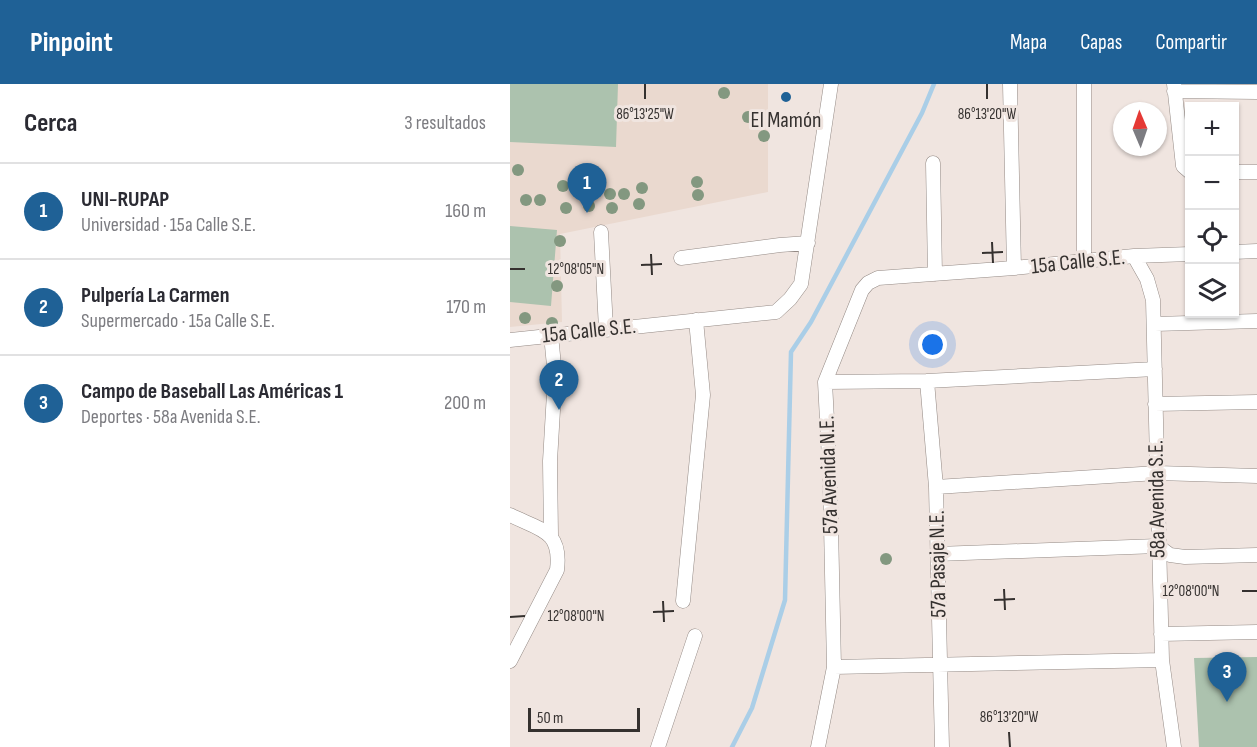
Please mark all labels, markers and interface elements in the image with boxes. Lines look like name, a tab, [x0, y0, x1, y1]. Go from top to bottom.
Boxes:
text: Pinpoint	[30, 26, 113, 59]
text: Mapa	[1010, 30, 1047, 55]
text: Capas	[1080, 30, 1122, 55]
text: Compartir	[1155, 30, 1227, 55]
marker: El Mamón	[779, 90, 793, 104]
north arrow	[1113, 102, 1167, 156]
map controls	[1185, 102, 1239, 318]
button: +	[1185, 102, 1239, 156]
text: 86°13'25"W	[616, 105, 674, 124]
text: 86°13'20"W	[958, 105, 1016, 124]
place label: El Mamón	[751, 107, 821, 134]
text: Cerca	[24, 108, 77, 139]
text: 3 resultados	[404, 111, 486, 135]
button: −	[1185, 156, 1239, 210]
pin: 1	[568, 164, 607, 213]
text: UNI-RUPAP	[81, 186, 169, 213]
text: 1	[40, 199, 47, 223]
text: 160 m	[445, 199, 486, 223]
button: locate	[1185, 210, 1239, 264]
text: Universidad · 15a Calle S.E.	[81, 213, 256, 237]
street label: 15a Calle S.E.	[1030, 244, 1126, 280]
text: 12°08'05"N	[548, 260, 604, 279]
button: layers	[1185, 264, 1239, 318]
text: Pulpería La Carmen	[81, 282, 230, 309]
text: 2	[39, 295, 48, 319]
text: 170 m	[446, 295, 486, 319]
text: Supermercado · 15a Calle S.E.	[81, 309, 275, 333]
street label: 15a Calle S.E.	[541, 313, 637, 349]
your location	[918, 330, 947, 359]
pin: 2	[539, 360, 578, 410]
text: Campo de Baseball Las Américas 1	[81, 378, 343, 405]
text: 3	[39, 391, 48, 415]
text: 200 m	[444, 391, 486, 415]
text: Deportes · 58a Avenida S.E.	[81, 405, 260, 429]
street label: 57a Avenida N.E.	[813, 415, 845, 535]
street label: 58a Avenida S.E.	[1142, 440, 1172, 558]
street label: 57a Pasaje N.E.	[924, 510, 952, 618]
text: 12°08'00"N	[1163, 582, 1220, 601]
text: 12°08'00"N	[548, 607, 605, 626]
pin: 3	[1208, 652, 1246, 702]
scale bar	[528, 705, 640, 732]
text: 86°13'20"W	[980, 708, 1038, 727]
text: 50 m	[537, 709, 563, 728]

